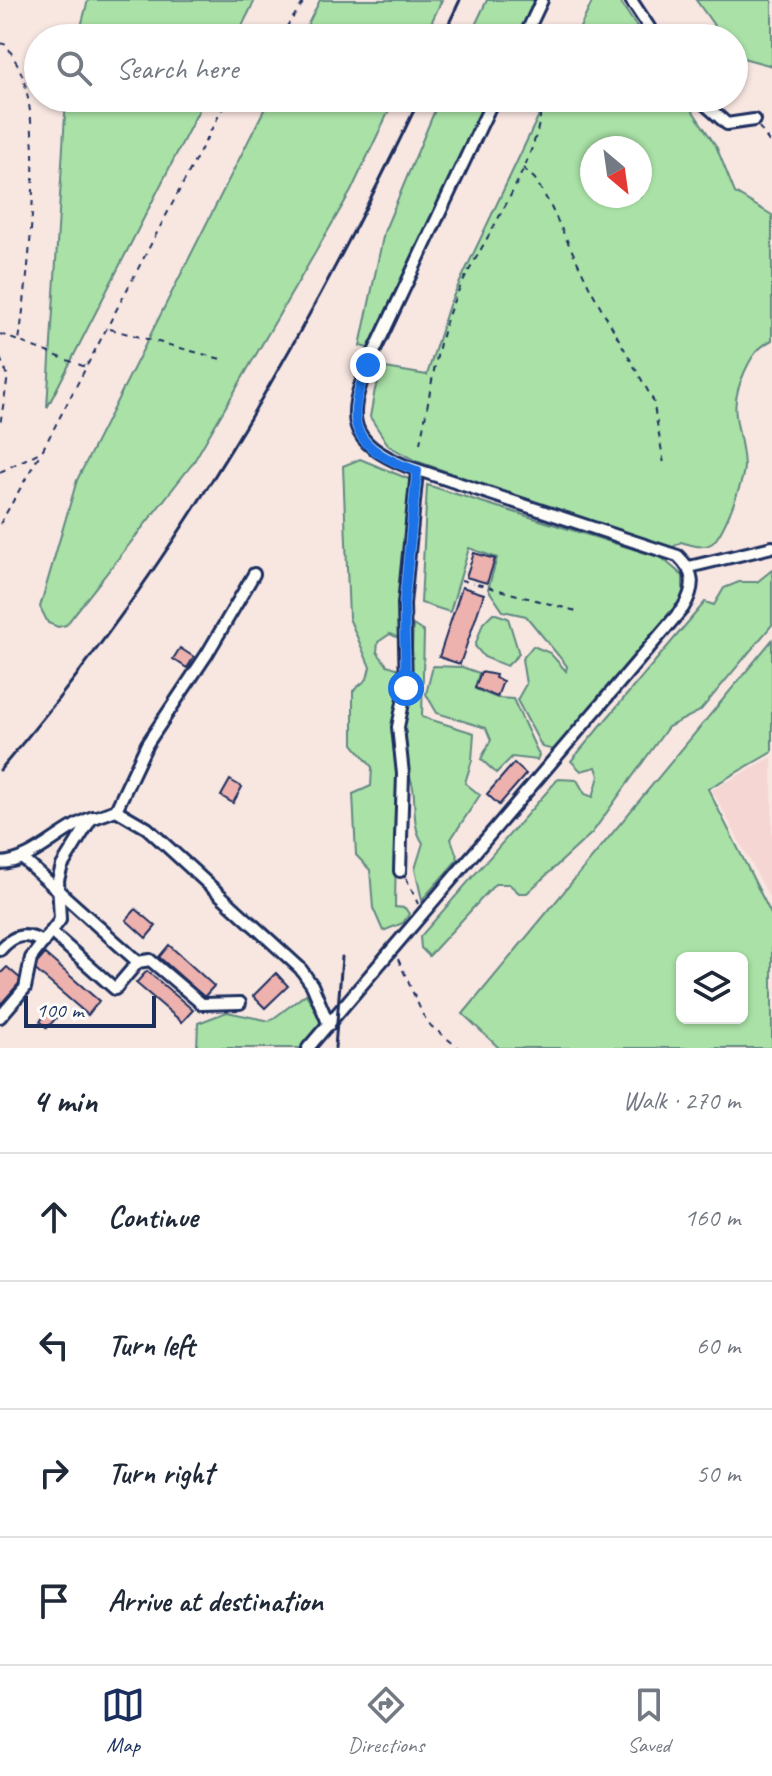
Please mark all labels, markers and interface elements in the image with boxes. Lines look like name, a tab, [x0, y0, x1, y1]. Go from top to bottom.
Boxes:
search box	[24, 24, 748, 112]
icon: search	[52, 46, 96, 90]
text: Search here	[116, 49, 238, 87]
north arrow	[580, 136, 652, 208]
route end	[350, 347, 386, 383]
route start	[388, 670, 424, 706]
map controls	[676, 952, 748, 1024]
button: layers	[676, 952, 748, 1024]
scale bar	[24, 992, 156, 1028]
text: 100 m	[36, 996, 83, 1024]
text: 4 min	[32, 1079, 97, 1122]
text: Walk · 270 m	[623, 1084, 740, 1117]
icon: ahead	[32, 1195, 76, 1239]
text: Continue	[108, 1198, 198, 1236]
text: 160 m	[684, 1201, 740, 1234]
icon: left	[32, 1323, 76, 1367]
text: Turn left	[108, 1326, 195, 1364]
text: 60 m	[696, 1329, 740, 1362]
icon: right	[32, 1451, 76, 1495]
text: Turn right	[108, 1454, 213, 1492]
text: 50 m	[696, 1457, 740, 1490]
icon: arrive	[32, 1579, 76, 1623]
text: Arrive at destination	[108, 1582, 323, 1620]
tab: Map	[101, 1683, 145, 1759]
tab: Directions	[348, 1683, 424, 1759]
tab: Saved	[627, 1683, 671, 1759]

